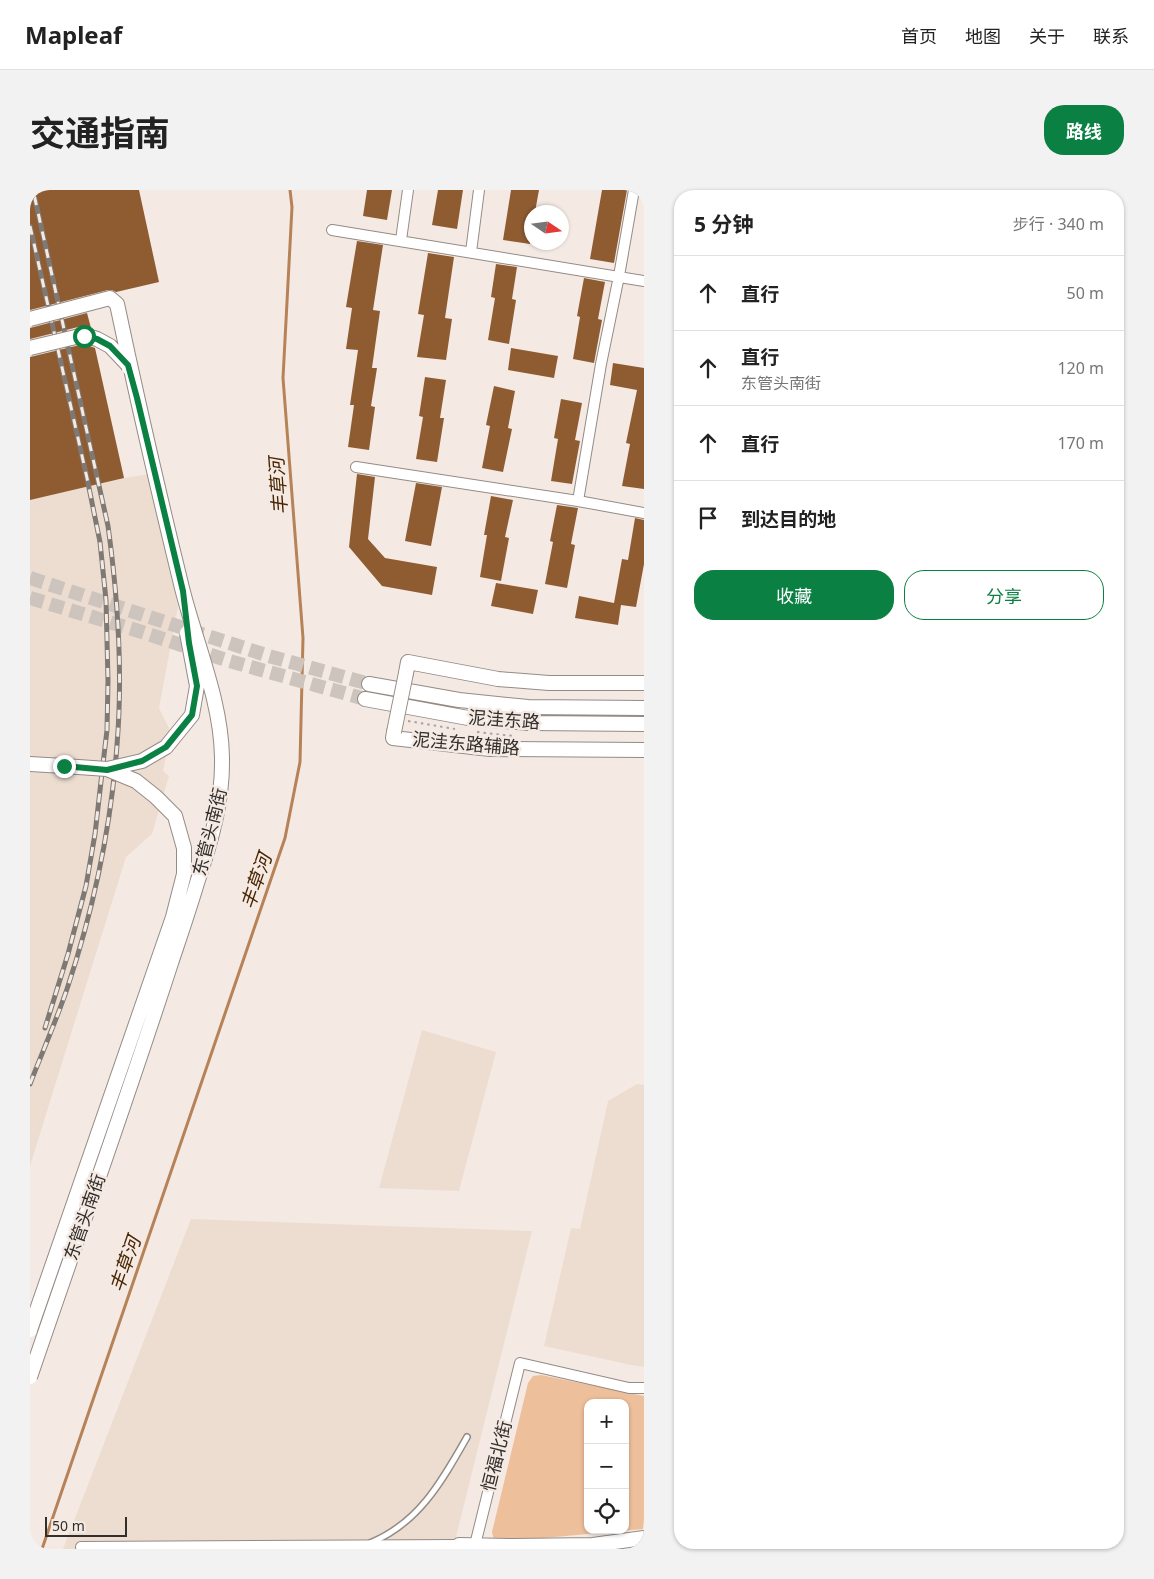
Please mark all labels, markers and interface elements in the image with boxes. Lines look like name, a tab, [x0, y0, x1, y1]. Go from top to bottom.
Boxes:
text: Mapleaf	[25, 18, 122, 51]
text: 首页	[901, 24, 937, 48]
text: 地图	[965, 24, 1001, 48]
text: 关于	[1029, 24, 1065, 48]
text: 联系	[1093, 24, 1129, 48]
button: 路线	[1044, 105, 1124, 155]
text: 交通指南	[30, 109, 170, 156]
north arrow	[524, 205, 569, 250]
text: 5 分钟	[694, 210, 753, 238]
text: 步行 · 340 m	[1013, 213, 1104, 235]
icon: ahead	[694, 279, 722, 307]
text: 直行	[741, 281, 779, 307]
text: 50 m	[1067, 282, 1104, 304]
route start	[73, 325, 96, 348]
text: 直行	[741, 344, 779, 370]
icon: ahead	[694, 354, 722, 382]
text: 120 m	[1057, 357, 1104, 379]
text: 东管头南街	[741, 372, 821, 394]
icon: ahead	[694, 429, 722, 457]
text: 直行	[741, 431, 779, 457]
text: 170 m	[1057, 432, 1104, 454]
water label: 丰草河	[263, 453, 293, 515]
icon: arrive	[694, 504, 722, 532]
text: 到达目的地	[741, 506, 836, 532]
button: 收藏	[694, 570, 894, 620]
button: 分享	[904, 570, 1104, 620]
street label: 泥洼东路	[467, 705, 541, 733]
street label: 泥洼东路辅路	[411, 726, 521, 760]
route end	[53, 755, 76, 778]
street label: 东管头南街	[186, 785, 232, 878]
water label: 丰草河	[234, 846, 279, 912]
street label: 东管头南街	[58, 1170, 110, 1263]
water label: 丰草河	[103, 1229, 148, 1295]
map controls	[584, 1399, 629, 1534]
button: +	[584, 1399, 629, 1444]
street label: 恒福北街	[476, 1418, 516, 1494]
button: −	[584, 1444, 629, 1489]
button: locate	[584, 1489, 629, 1534]
scale bar	[45, 1514, 128, 1537]
text: 50 m	[52, 1516, 85, 1535]

